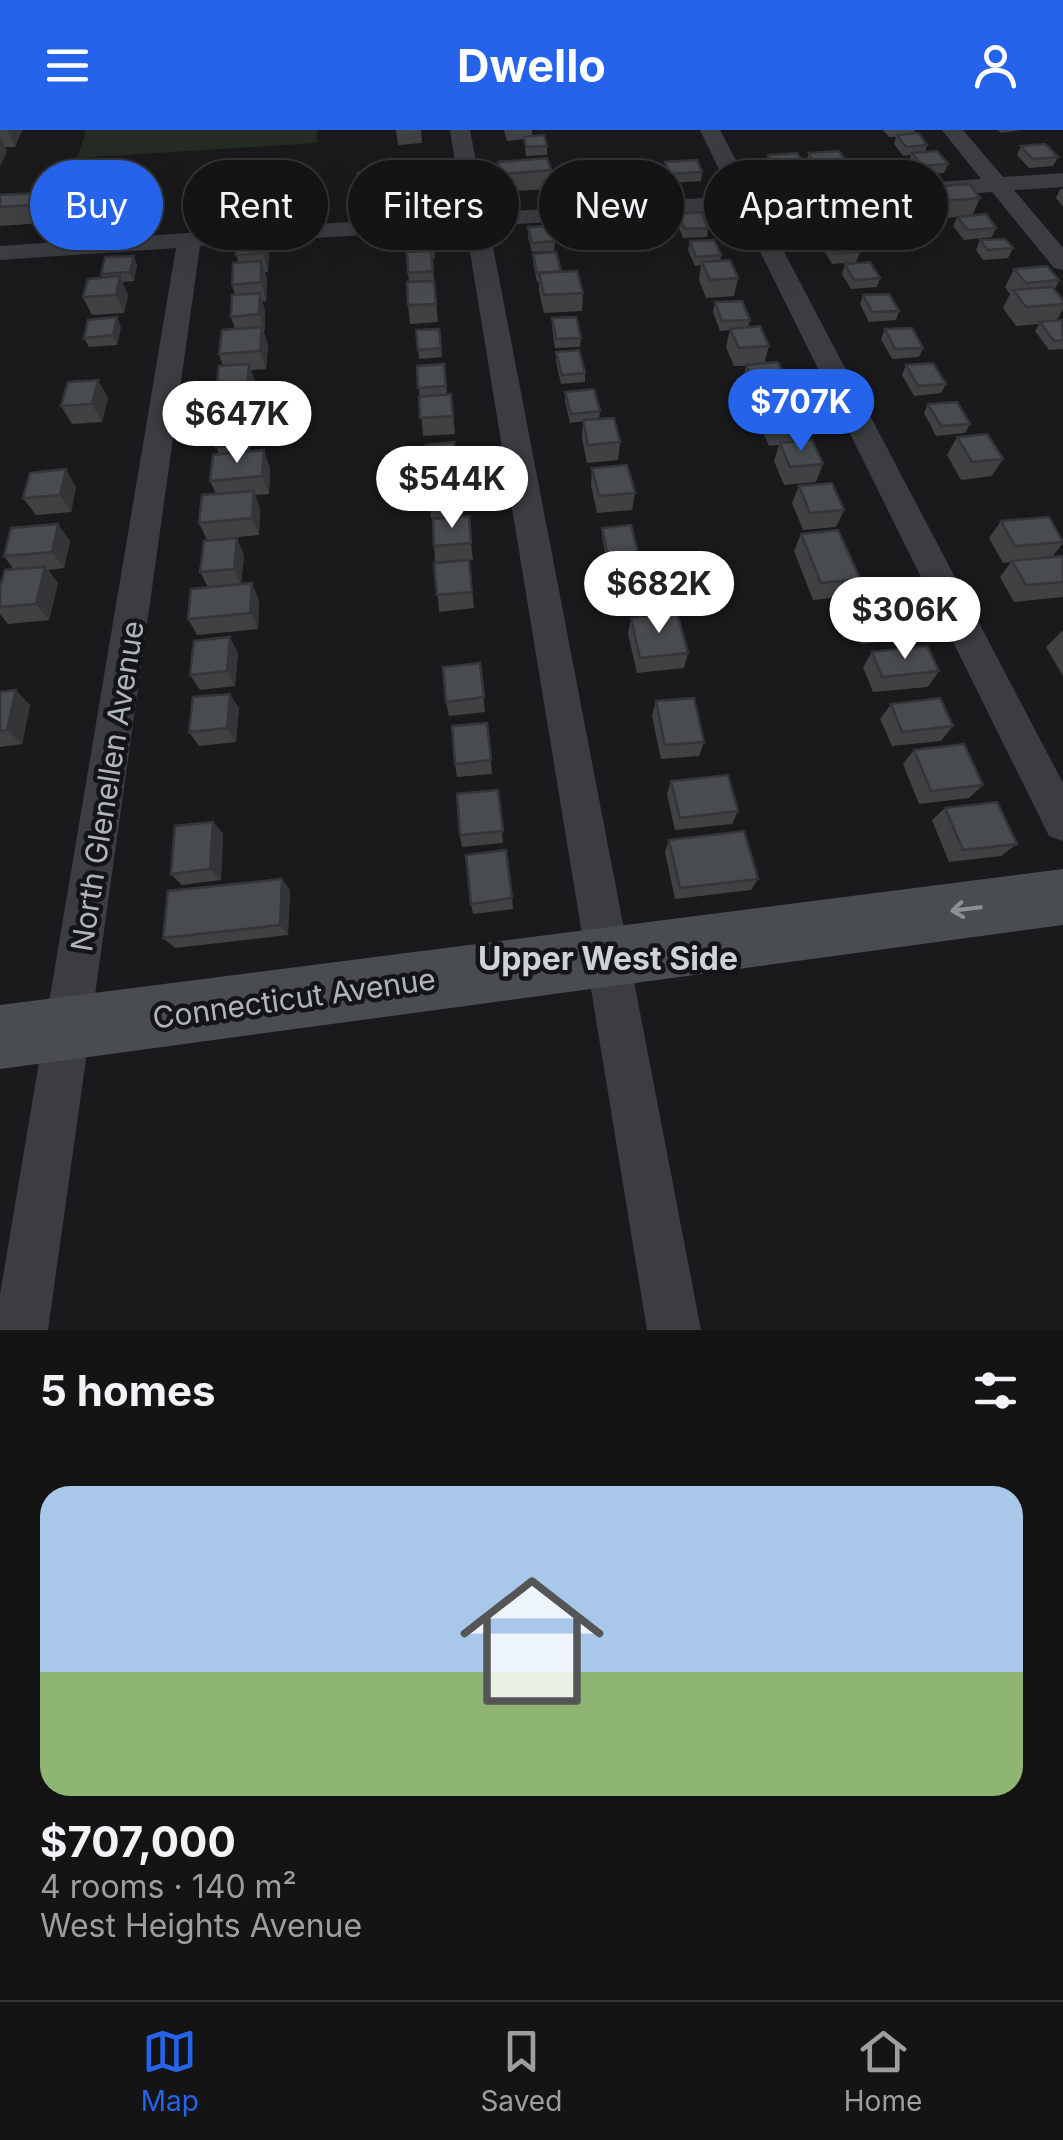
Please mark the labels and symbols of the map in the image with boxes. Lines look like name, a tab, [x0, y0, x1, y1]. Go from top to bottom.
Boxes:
pin: $707K	[731, 369, 871, 454]
pin: $647K	[167, 381, 307, 466]
pin: $544K	[382, 446, 522, 531]
pin: $682K	[589, 551, 729, 636]
pin: $306K	[835, 577, 975, 662]
street label: North Glenellen Avenue	[63, 618, 151, 954]
one-way arrow	[951, 900, 983, 919]
district label: Upper West Side	[478, 939, 738, 978]
street label: Connecticut Avenue	[150, 960, 438, 1036]

